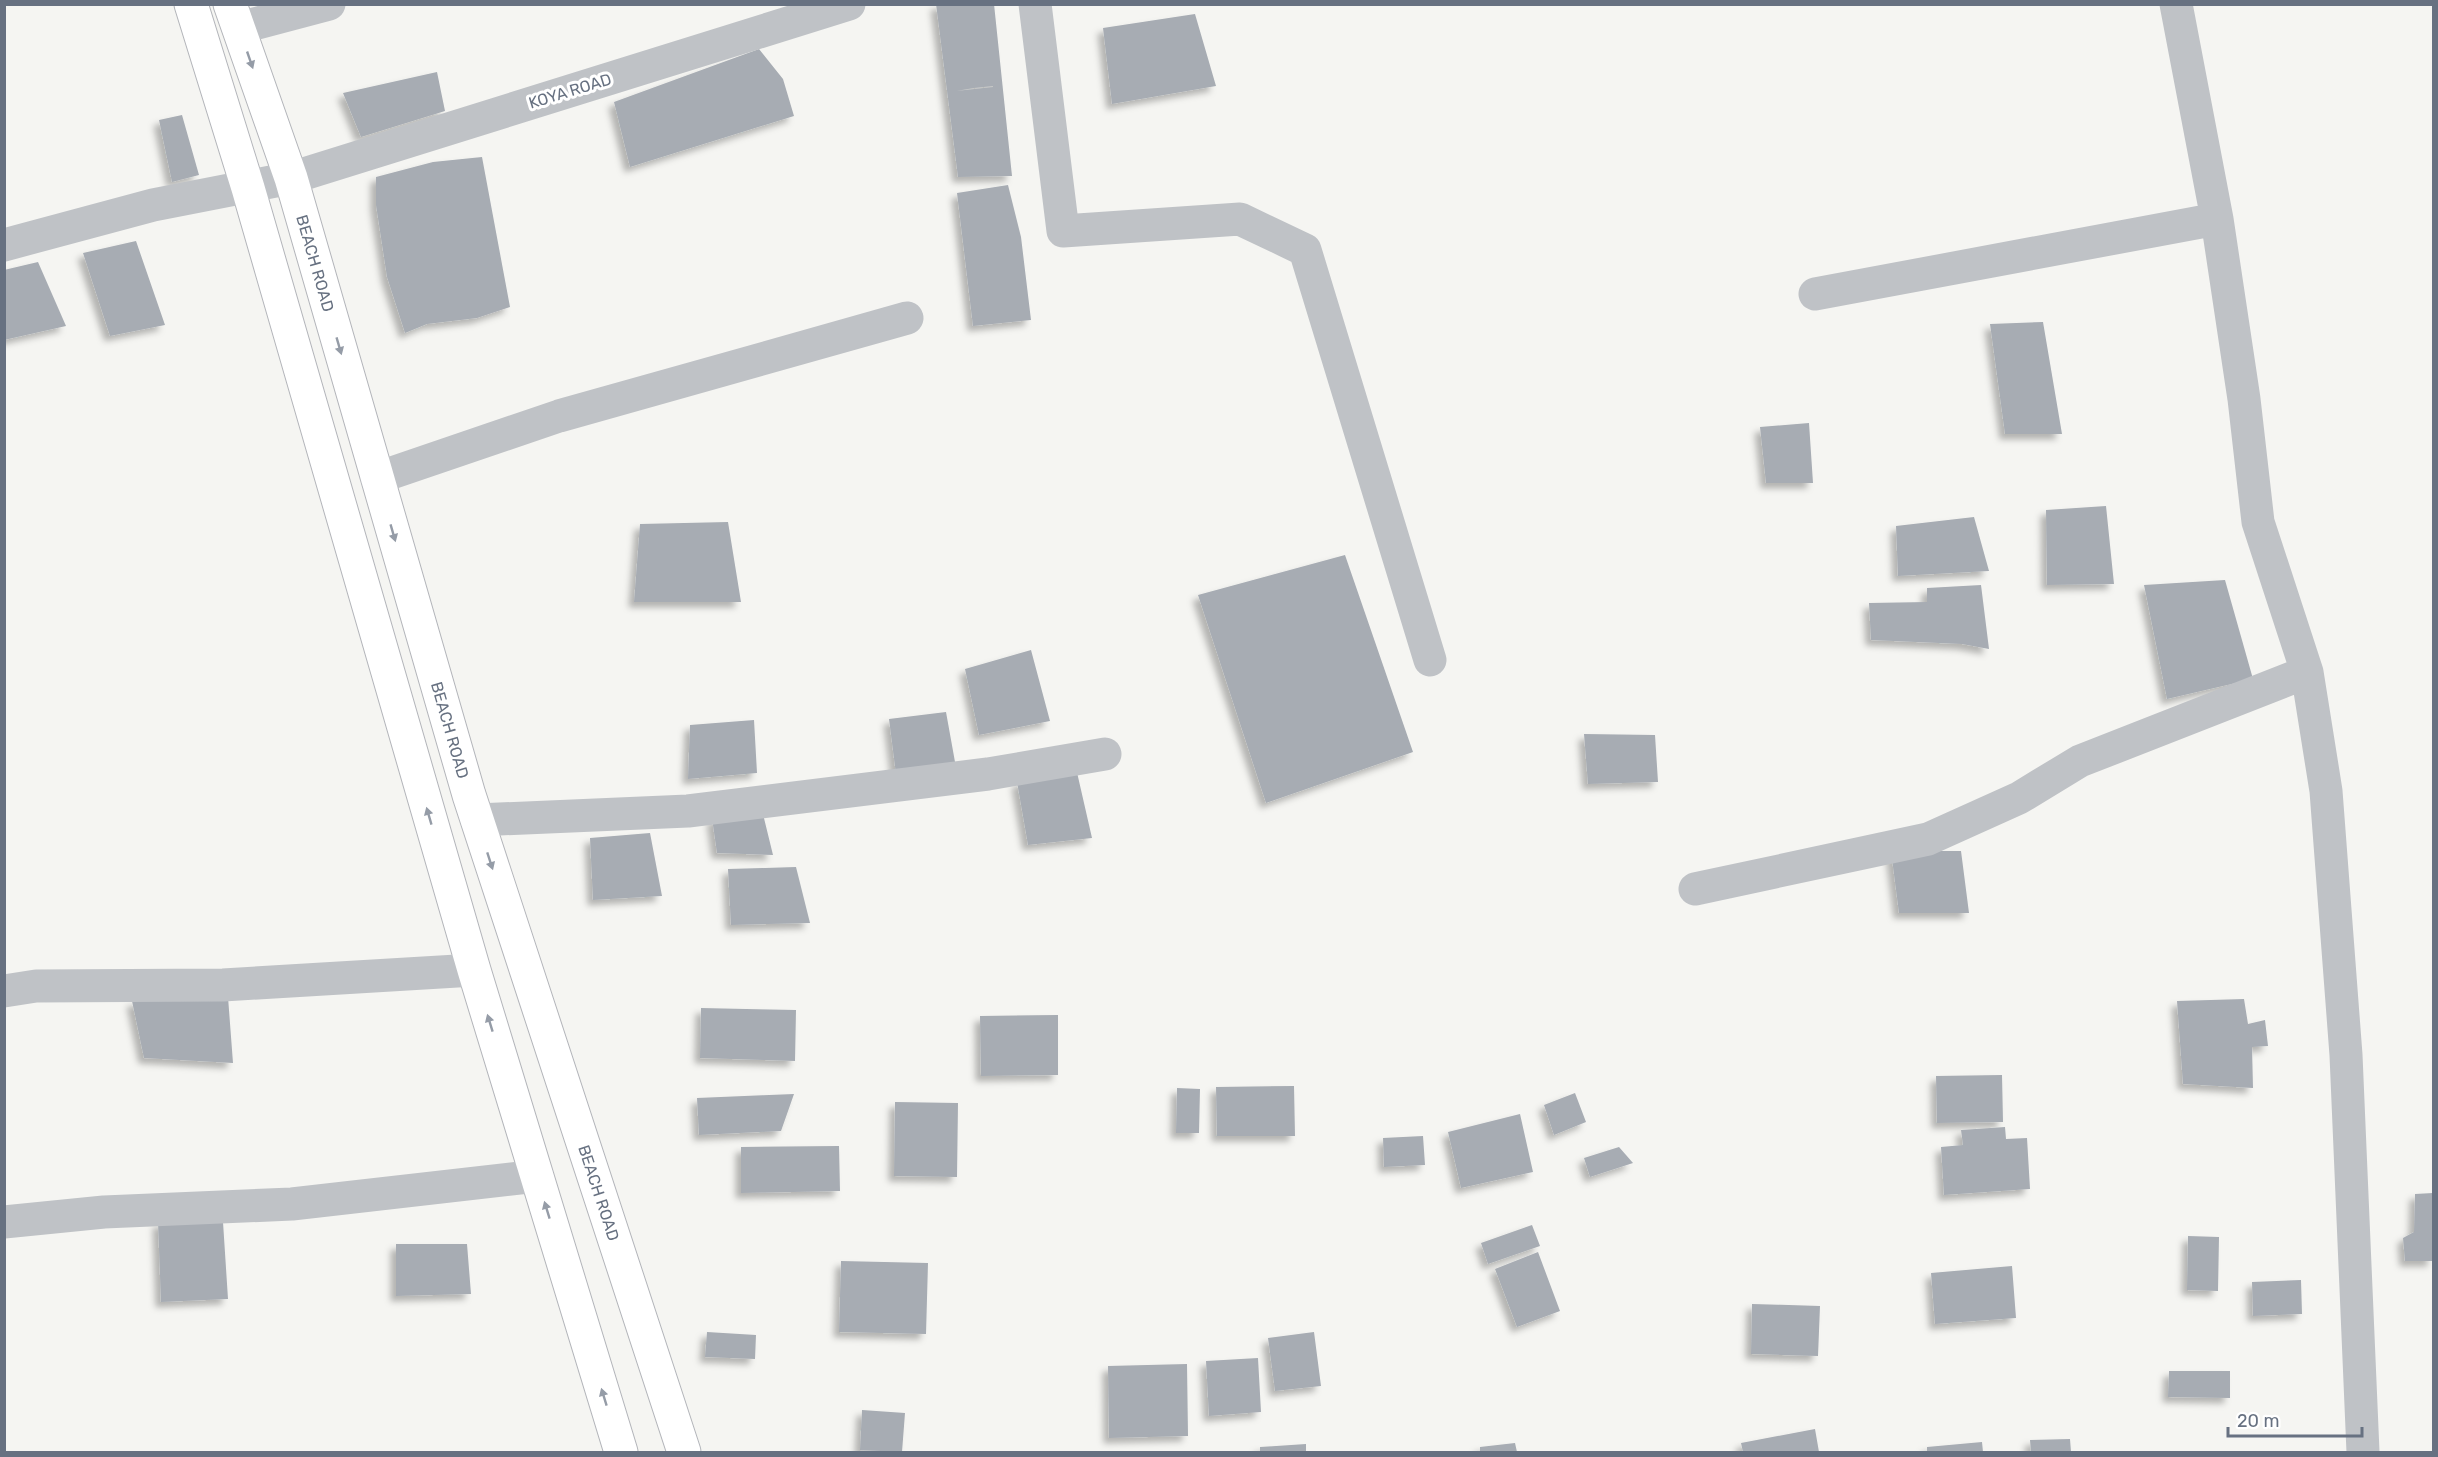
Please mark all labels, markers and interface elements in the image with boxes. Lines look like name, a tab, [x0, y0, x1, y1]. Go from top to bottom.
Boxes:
one-way arrow	[245, 51, 255, 69]
street label: KOYA ROAD	[526, 69, 614, 113]
street label: BEACH ROAD	[293, 213, 339, 314]
one-way arrow	[335, 337, 344, 355]
one-way arrow	[389, 524, 398, 542]
street label: BEACH ROAD	[427, 680, 473, 781]
one-way arrow	[424, 807, 433, 825]
one-way arrow	[486, 852, 495, 870]
one-way arrow	[485, 1014, 494, 1032]
street label: BEACH ROAD	[575, 1142, 624, 1243]
one-way arrow	[542, 1201, 551, 1219]
one-way arrow	[599, 1387, 608, 1405]
scale bar	[2228, 1400, 2362, 1438]
text: 20 m	[2237, 1410, 2279, 1432]

